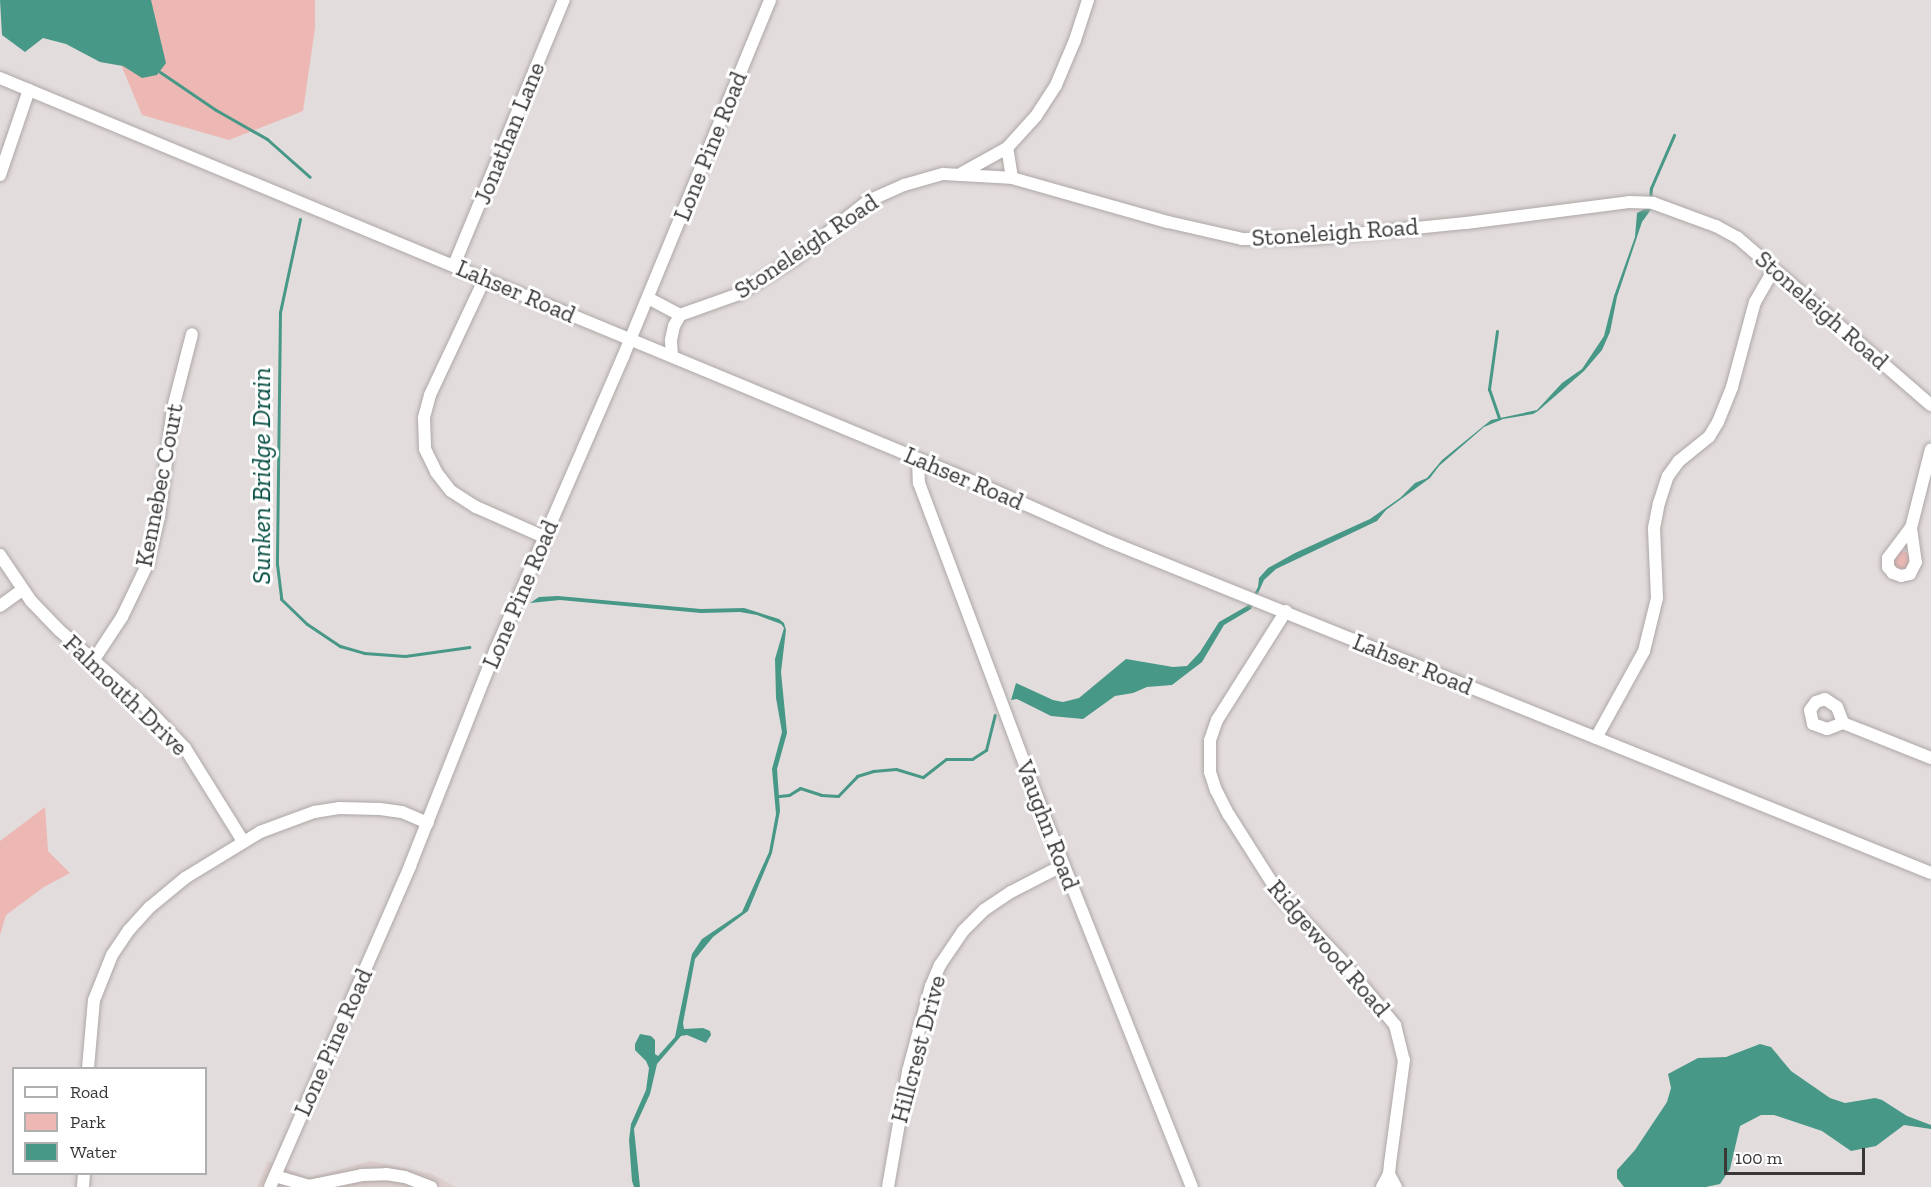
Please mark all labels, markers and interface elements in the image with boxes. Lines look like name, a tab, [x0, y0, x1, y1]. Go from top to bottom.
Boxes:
street label: Jonathan Lane	[467, 58, 551, 208]
street label: Lone Pine Road	[667, 67, 753, 225]
street label: Stoneleigh Road	[729, 187, 883, 305]
street label: Stoneleigh Road	[1251, 212, 1419, 252]
street label: Stoneleigh Road	[1750, 244, 1894, 376]
street label: Lahser Road	[452, 253, 580, 329]
water label: Sunken Bridge Drain	[246, 367, 278, 585]
street label: Kennebec Court	[129, 401, 189, 569]
street label: Lahser Road	[900, 440, 1028, 516]
street label: Lone Pine Road	[476, 515, 564, 673]
street label: Lahser Road	[1349, 627, 1477, 701]
street label: Falmouth Drive	[58, 628, 194, 762]
street label: Vaughn Road	[1010, 756, 1086, 894]
street label: Ridgewood Road	[1262, 874, 1396, 1022]
street label: Lone Pine Road	[288, 964, 378, 1120]
street label: Hillcrest Drive	[884, 972, 952, 1126]
legend	[12, 1067, 207, 1175]
text: Road	[70, 1081, 109, 1103]
text: Park	[70, 1111, 106, 1133]
scale bar	[1727, 1136, 1868, 1174]
text: Water	[70, 1141, 117, 1163]
text: 100 m	[1735, 1147, 1782, 1169]

